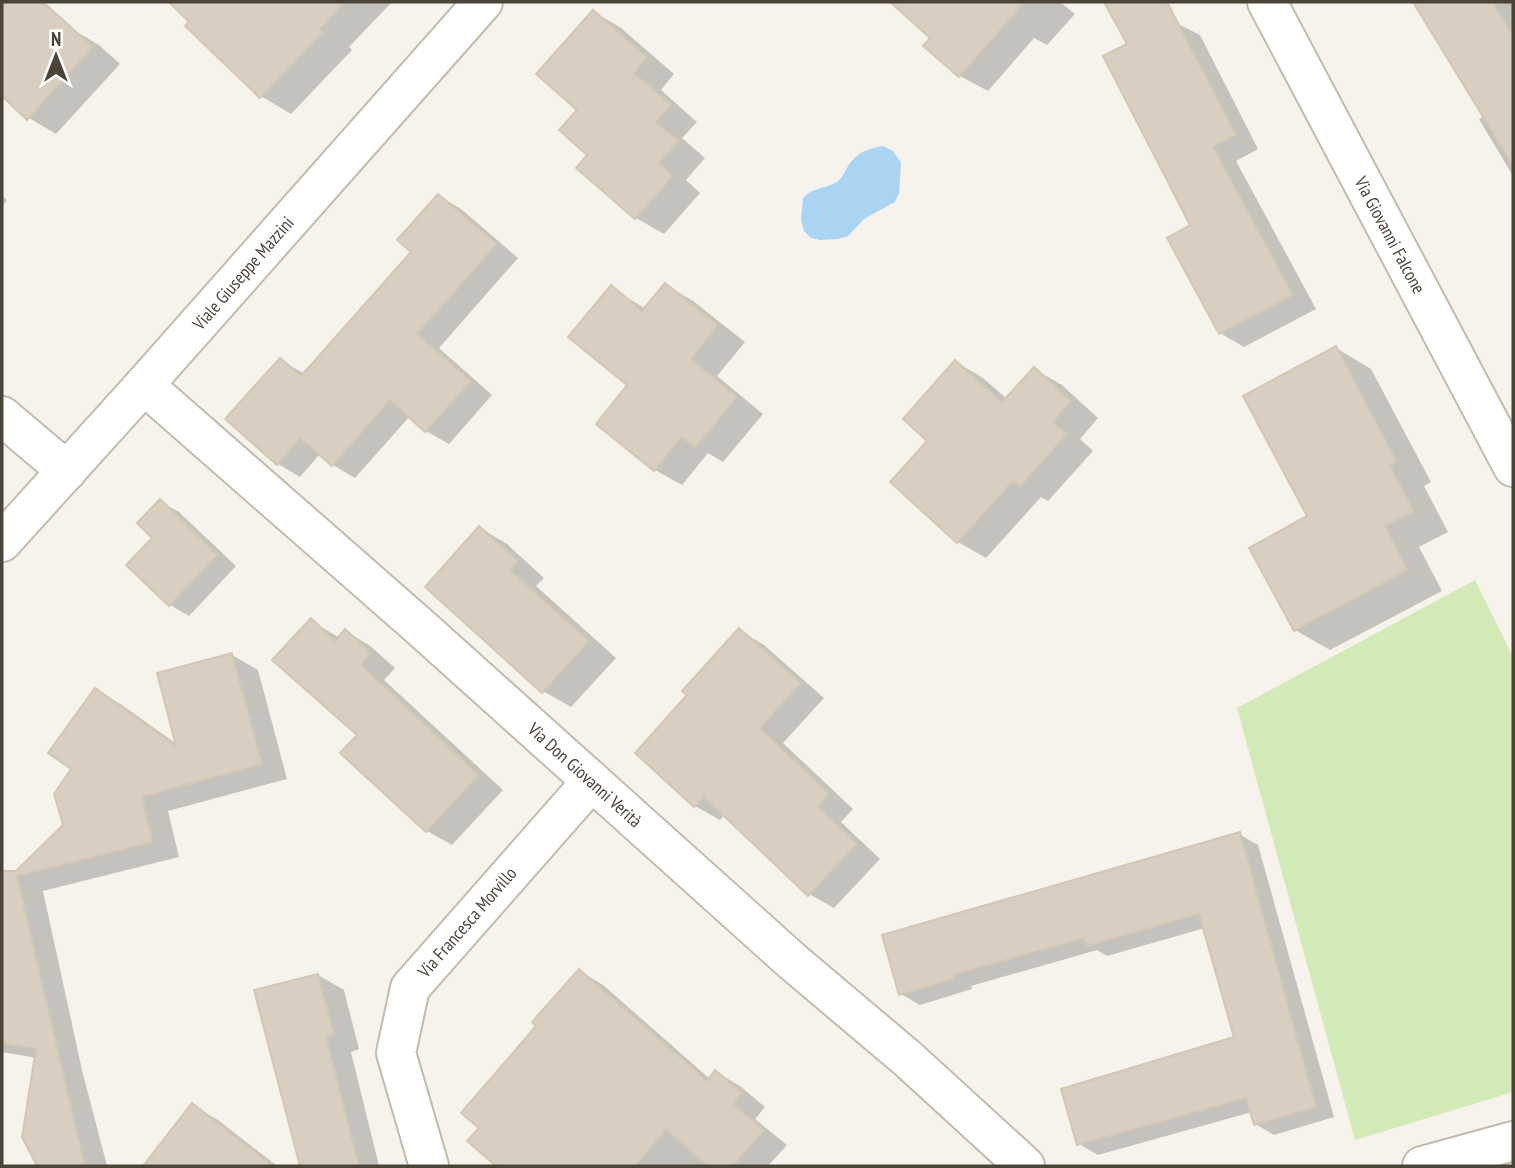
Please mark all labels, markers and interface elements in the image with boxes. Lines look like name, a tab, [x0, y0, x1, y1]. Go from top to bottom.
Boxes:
north arrow	[21, 21, 91, 91]
text: N	[51, 27, 61, 51]
street label: Via Giovanni Falcone	[1349, 172, 1431, 298]
street label: Viale Giuseppe Mazzini	[187, 211, 299, 335]
street label: Via Don Giovanni Verità	[522, 717, 647, 832]
street label: Via Francesca Morvillo	[412, 862, 521, 983]

